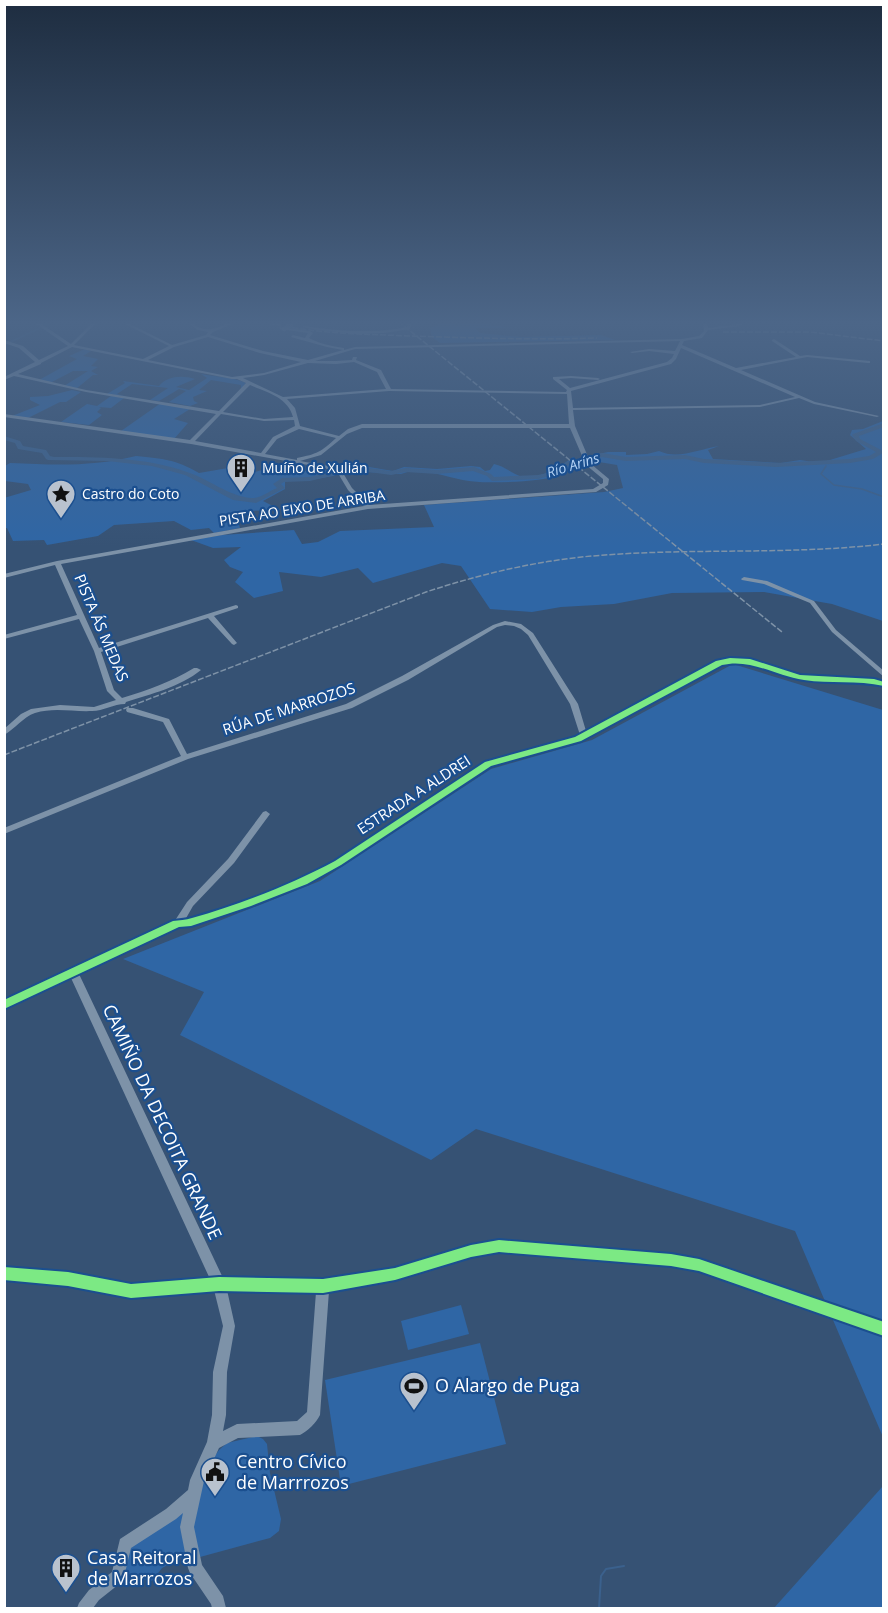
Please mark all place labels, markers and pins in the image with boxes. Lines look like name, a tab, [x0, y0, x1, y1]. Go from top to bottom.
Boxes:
building icon: Muíño de Xulián	[225, 452, 257, 494]
place label: Muíño de Xulián	[262, 458, 368, 477]
place icon: Castro do Coto	[45, 478, 77, 520]
place label: Castro do Coto	[82, 484, 179, 503]
sports icon: O Alargo de Puga	[398, 1370, 430, 1412]
place label: O Alargo de Puga	[435, 1373, 580, 1397]
place label: Centro Cívico de Marrrozos	[236, 1449, 349, 1494]
public building icon: Centro Cívico de Marrrozos	[199, 1456, 231, 1498]
place label: Casa Reitoral de Marrozos	[87, 1545, 197, 1590]
building icon: Casa Reitoral de Marrozos	[50, 1552, 82, 1594]

